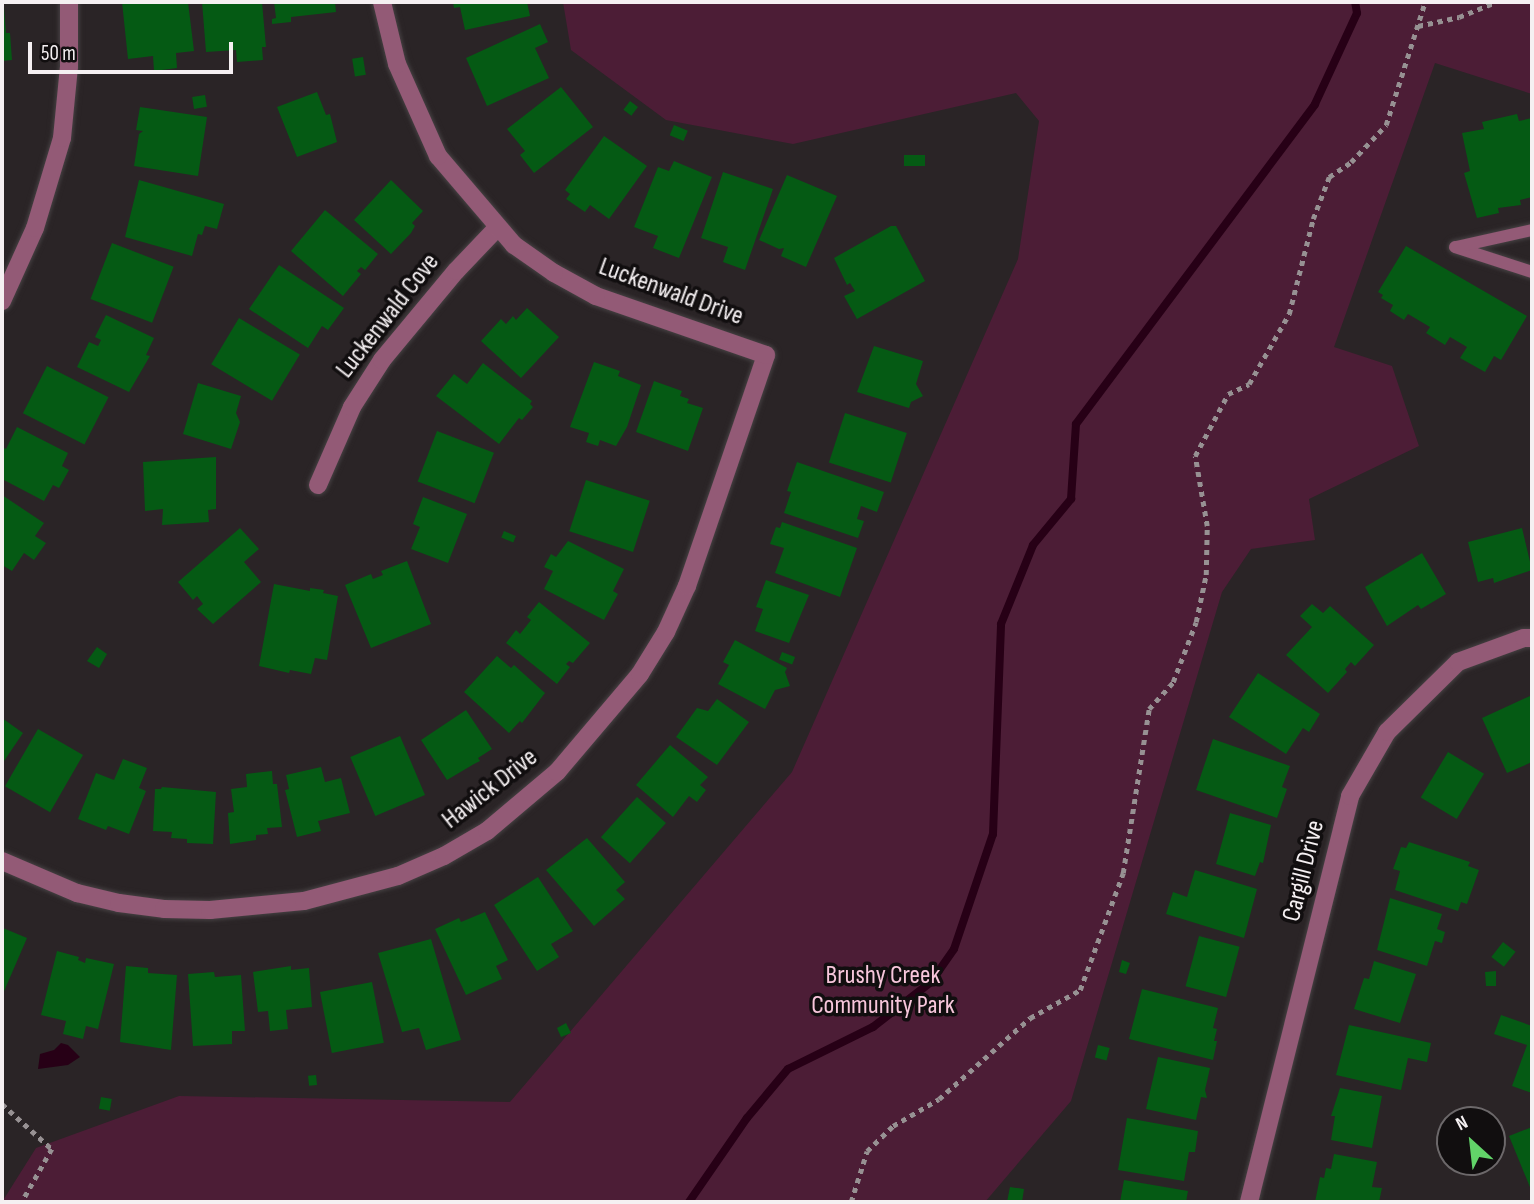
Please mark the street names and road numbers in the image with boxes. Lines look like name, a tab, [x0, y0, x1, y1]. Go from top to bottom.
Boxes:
street label: Luckenwald Cove	[330, 248, 446, 384]
street label: Luckenwald Drive	[595, 251, 747, 333]
street label: Hawick Drive	[436, 742, 544, 836]
street label: Cargill Drive	[1276, 817, 1332, 925]

